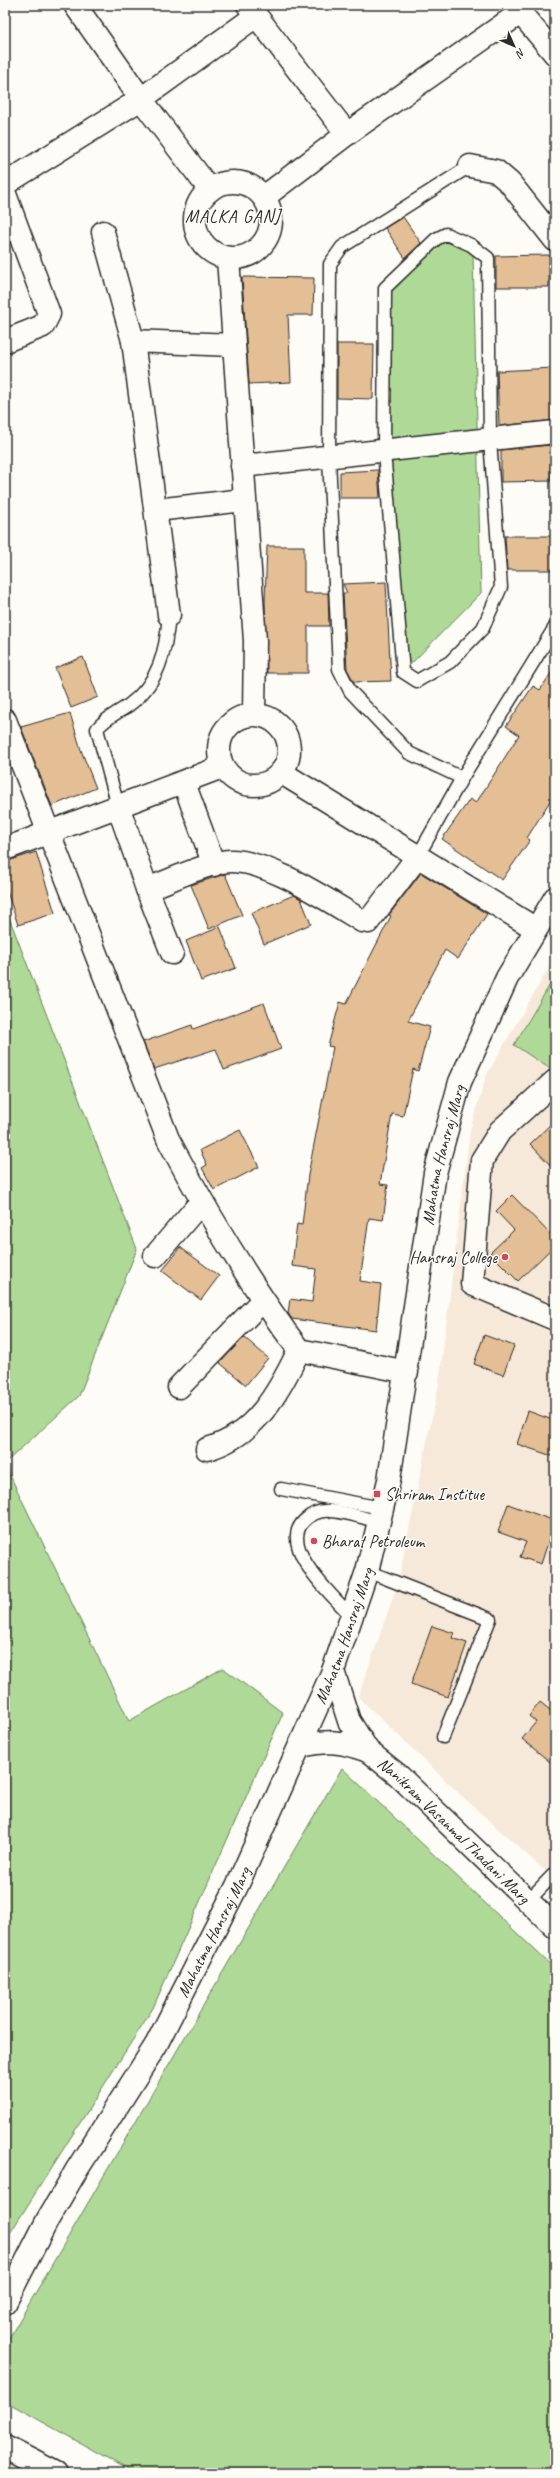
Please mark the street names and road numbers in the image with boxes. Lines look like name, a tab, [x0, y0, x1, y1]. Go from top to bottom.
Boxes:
street label: Mahatma Hansraj Marg	[417, 1082, 470, 1226]
street label: Mahatma Hansraj Marg	[310, 1564, 379, 1707]
street label: Nanikram Vasanmal Thadani Marg	[373, 1753, 535, 1909]
street label: Mahatma Hansraj Marg	[172, 1863, 256, 2001]

